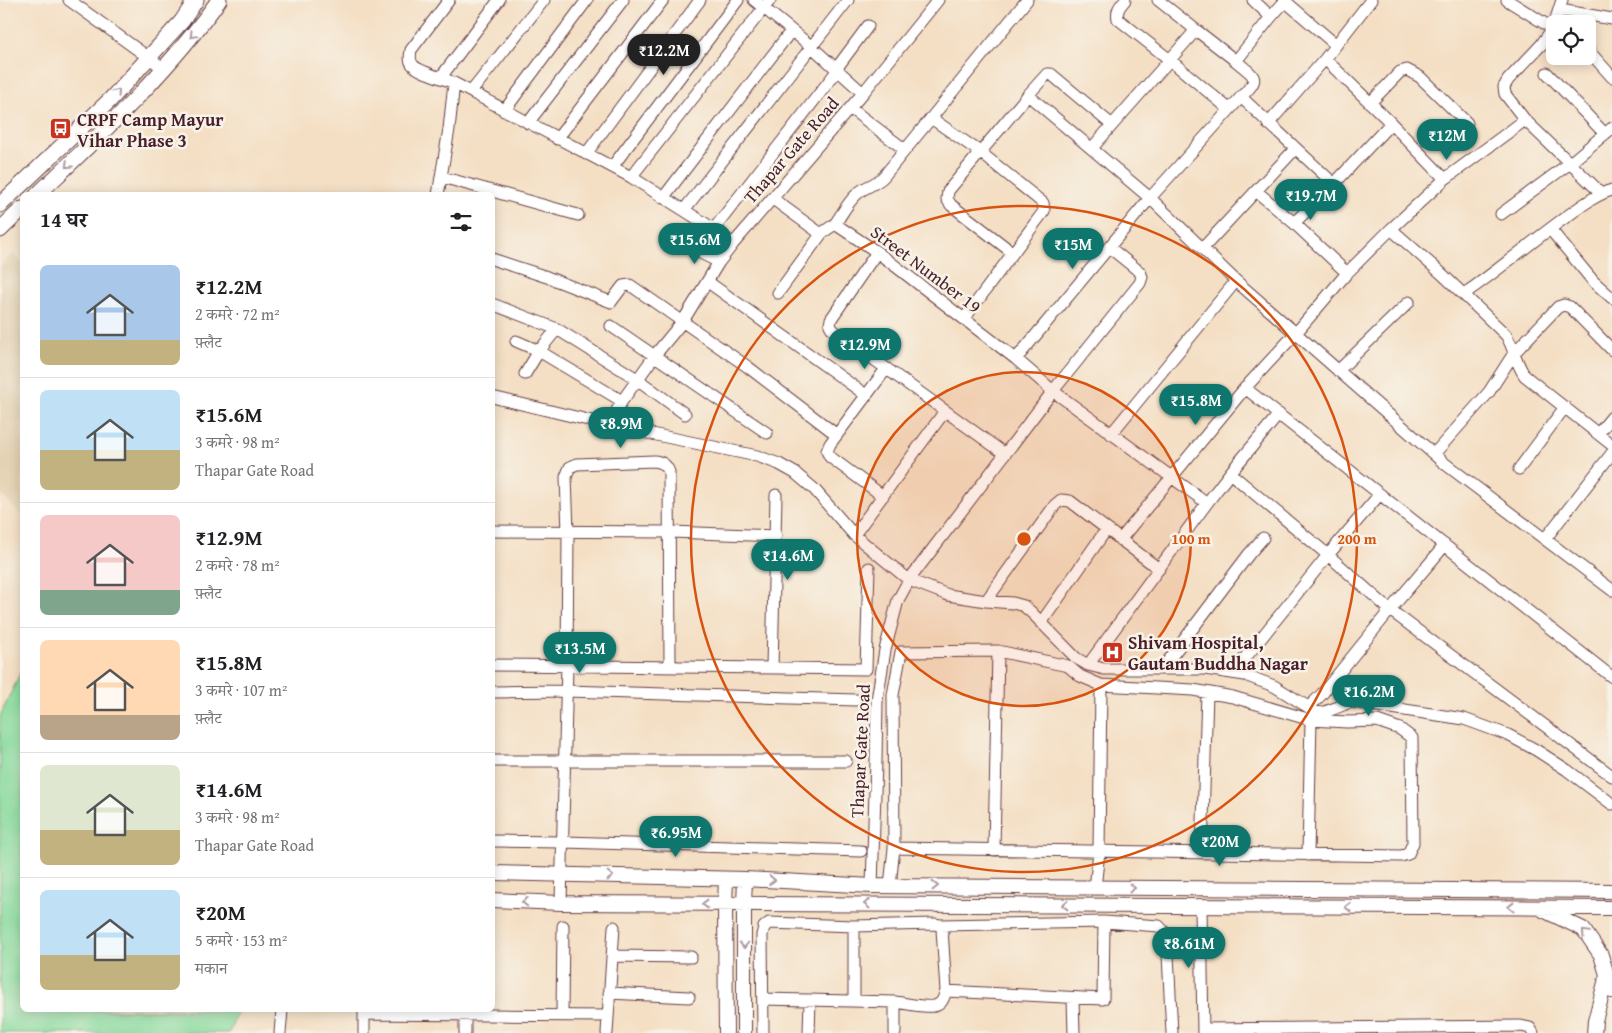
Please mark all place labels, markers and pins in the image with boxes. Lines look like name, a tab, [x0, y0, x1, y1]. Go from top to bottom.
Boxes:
pin: ₹12.2M	[623, 34, 705, 76]
place label: CRPF Camp Mayur Vihar Phase 3	[77, 106, 224, 154]
bus stop icon: CRPF Camp Mayur Vihar Phase 3	[49, 117, 73, 141]
pin: ₹12M	[1417, 119, 1477, 161]
pin: ₹19.7M	[1270, 178, 1352, 221]
pin: ₹15.6M	[654, 222, 736, 265]
pin: ₹15M	[1043, 228, 1103, 270]
pin: ₹12.9M	[824, 328, 906, 370]
pin: ₹15.8M	[1155, 384, 1237, 426]
pin: ₹8.9M	[586, 406, 656, 449]
centre of rings	[1015, 530, 1033, 548]
pin: ₹14.6M	[747, 538, 829, 581]
place label: Shivam Hospital, Gautam Buddha Nagar	[1128, 629, 1309, 677]
pin: ₹13.5M	[539, 632, 621, 674]
hospital icon: Shivam Hospital, Gautam Buddha Nagar	[1100, 640, 1124, 664]
pin: ₹16.2M	[1328, 674, 1410, 717]
pin: ₹6.95M	[635, 816, 717, 858]
pin: ₹20M	[1190, 824, 1250, 867]
pin: ₹8.61M	[1148, 926, 1230, 969]

